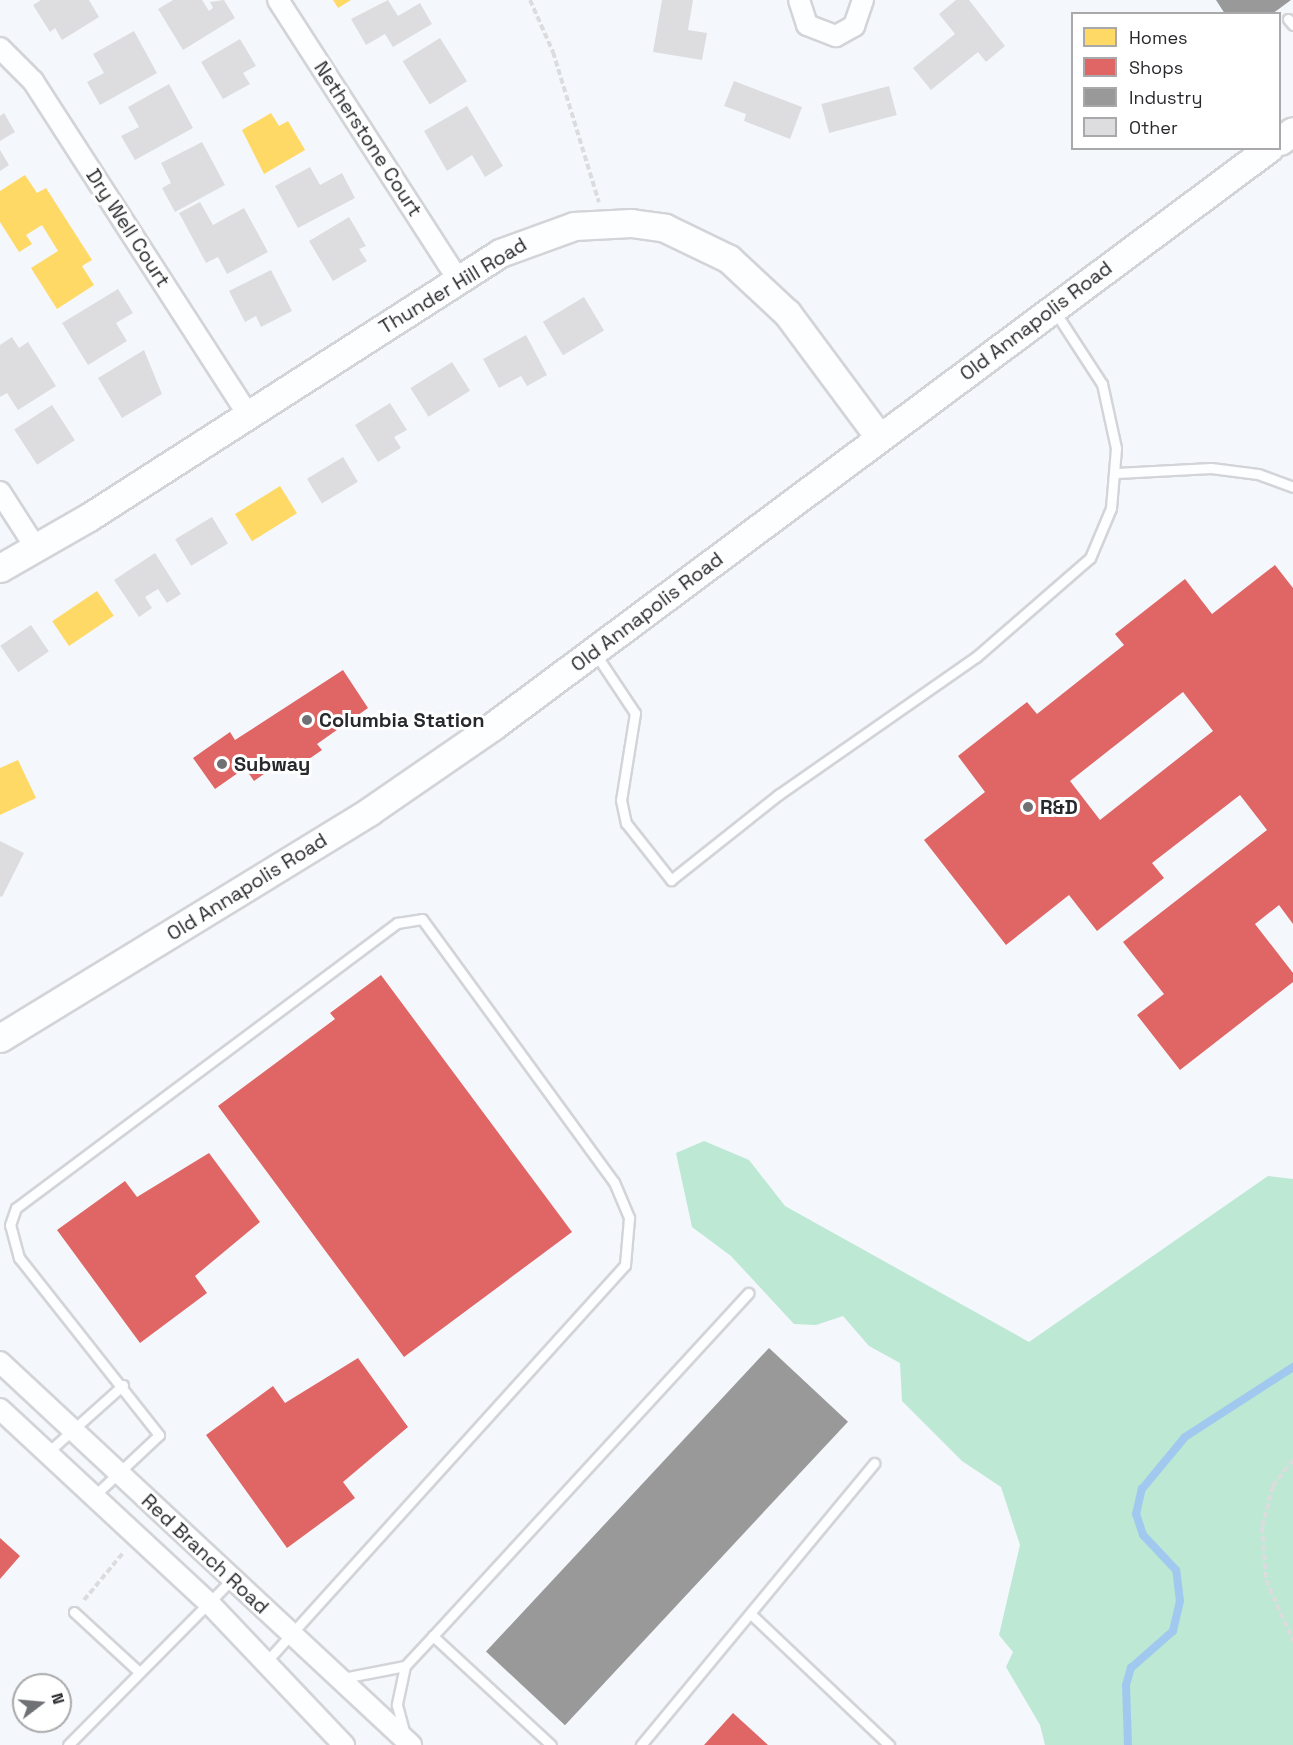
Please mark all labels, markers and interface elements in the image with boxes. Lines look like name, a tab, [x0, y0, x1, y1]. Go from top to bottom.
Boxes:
legend	[1071, 12, 1281, 150]
text: Homes	[1129, 26, 1188, 49]
text: Shops	[1129, 56, 1183, 79]
street label: Netherstone Court	[309, 57, 427, 221]
text: Industry	[1129, 86, 1202, 109]
text: Other	[1129, 116, 1178, 139]
street label: Dry Well Court	[81, 164, 175, 292]
street label: Thunder Hill Road	[375, 233, 531, 339]
street label: Old Annapolis Road	[955, 256, 1117, 386]
street label: Old Annapolis Road	[566, 547, 728, 677]
place label: Columbia Station	[319, 708, 485, 732]
marker: Columbia Station	[300, 713, 314, 727]
place label: Subway	[234, 752, 310, 776]
marker: Subway	[215, 757, 229, 771]
place label: R&D	[1040, 795, 1078, 819]
marker: R&D	[1021, 800, 1035, 814]
street label: Old Annapolis Road	[162, 828, 332, 946]
street label: Red Branch Road	[136, 1489, 274, 1619]
north arrow	[12, 1673, 72, 1733]
text: N	[46, 1690, 69, 1706]

